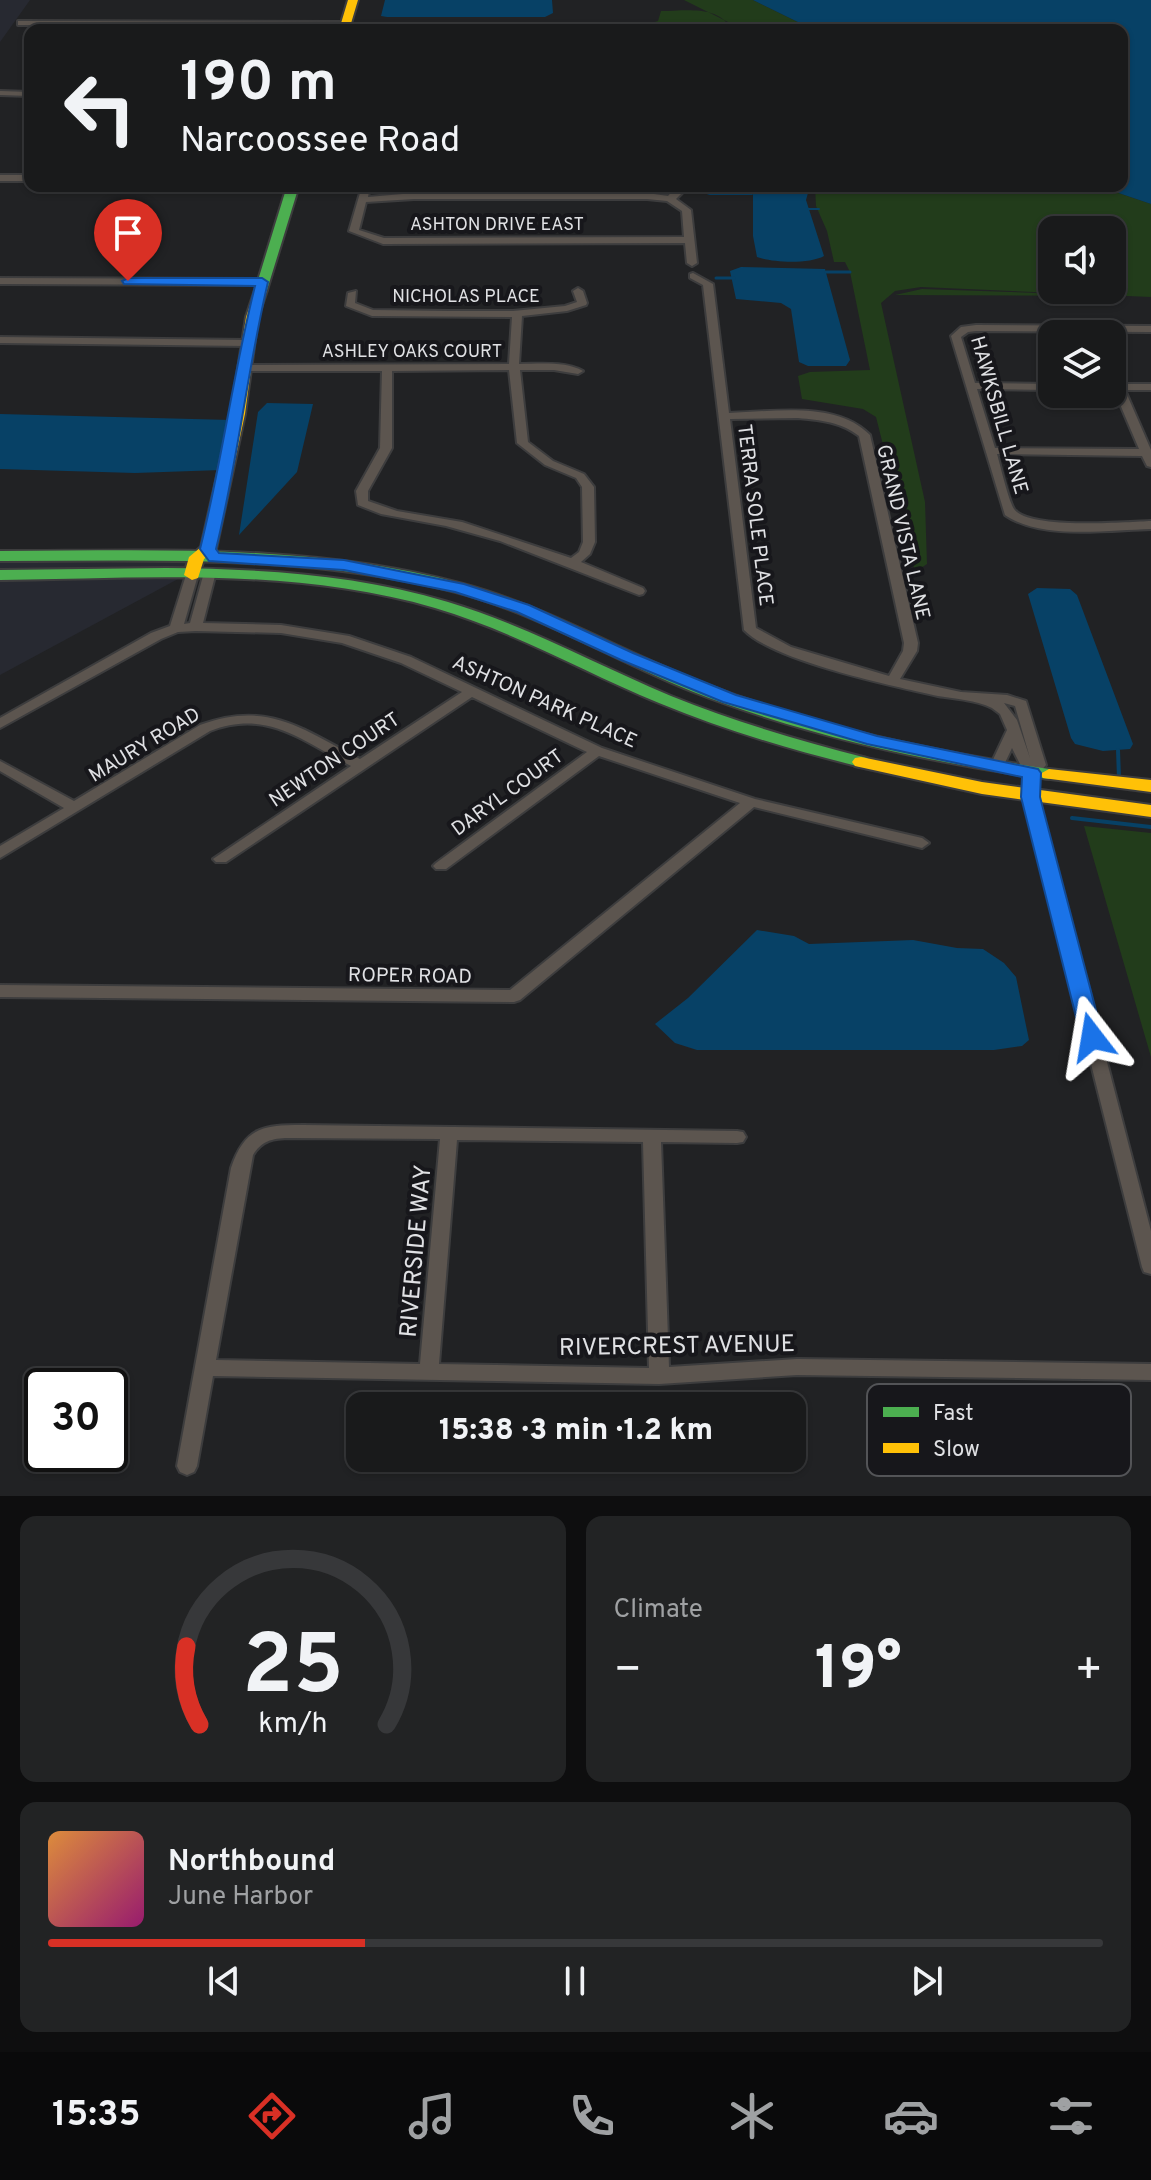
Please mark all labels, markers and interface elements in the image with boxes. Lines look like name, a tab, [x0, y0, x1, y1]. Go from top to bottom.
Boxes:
text: 190 m	[180, 50, 337, 120]
icon: left	[48, 56, 152, 160]
text: Narcoossee Road	[180, 119, 460, 165]
pin	[94, 199, 162, 281]
icon: arrive	[106, 211, 150, 255]
street label: ASHTON DRIVE EAST	[410, 214, 584, 237]
map controls	[1038, 216, 1126, 408]
button: sound	[1038, 216, 1126, 304]
street label: NICHOLAS PLACE	[392, 286, 540, 309]
button: layers	[1038, 320, 1126, 408]
street label: HAWKSBILL LANE	[963, 333, 1033, 498]
street label: ASHLEY OAKS COURT	[322, 341, 502, 364]
street label: TERRA SOLE PLACE	[730, 423, 778, 608]
street label: GRAND VISTA LANE	[869, 442, 935, 623]
street label: ASHTON PARK PLACE	[448, 650, 641, 755]
street label: MAURY ROAD	[84, 702, 206, 789]
street label: NEWTON COURT	[265, 707, 406, 814]
street label: DARYL COURT	[447, 744, 569, 843]
street label: ROPER ROAD	[348, 963, 472, 991]
position arrow	[1050, 995, 1134, 1079]
street label: RIVERSIDE WAY	[395, 1164, 439, 1339]
street label: RIVERCREST AVENUE	[559, 1330, 795, 1364]
speed limit sign: 30	[24, 1368, 128, 1472]
legend	[867, 1384, 1131, 1476]
text: Fast	[933, 1401, 974, 1428]
text: 15:38 · 3 min · 1.2 km	[439, 1413, 713, 1450]
text: Slow	[933, 1437, 980, 1464]
text: Climate	[614, 1594, 703, 1627]
text: 25	[242, 1618, 344, 1723]
text: 19°	[815, 1634, 902, 1710]
text: −	[614, 1644, 642, 1700]
text: +	[1075, 1644, 1103, 1700]
text: km/h	[258, 1707, 327, 1743]
text: Northbound	[168, 1844, 335, 1881]
text: June Harbor	[168, 1881, 313, 1914]
icon: previous	[202, 1959, 246, 2003]
icon: pause	[553, 1959, 597, 2003]
icon: next	[905, 1959, 949, 2003]
icon: directions	[244, 2088, 300, 2144]
icon: music	[404, 2088, 460, 2144]
icon: phone	[564, 2088, 620, 2144]
icon: climate	[724, 2088, 780, 2144]
icon: car	[883, 2088, 939, 2144]
icon: filters	[1043, 2088, 1099, 2144]
text: 15:35	[52, 2093, 141, 2139]

